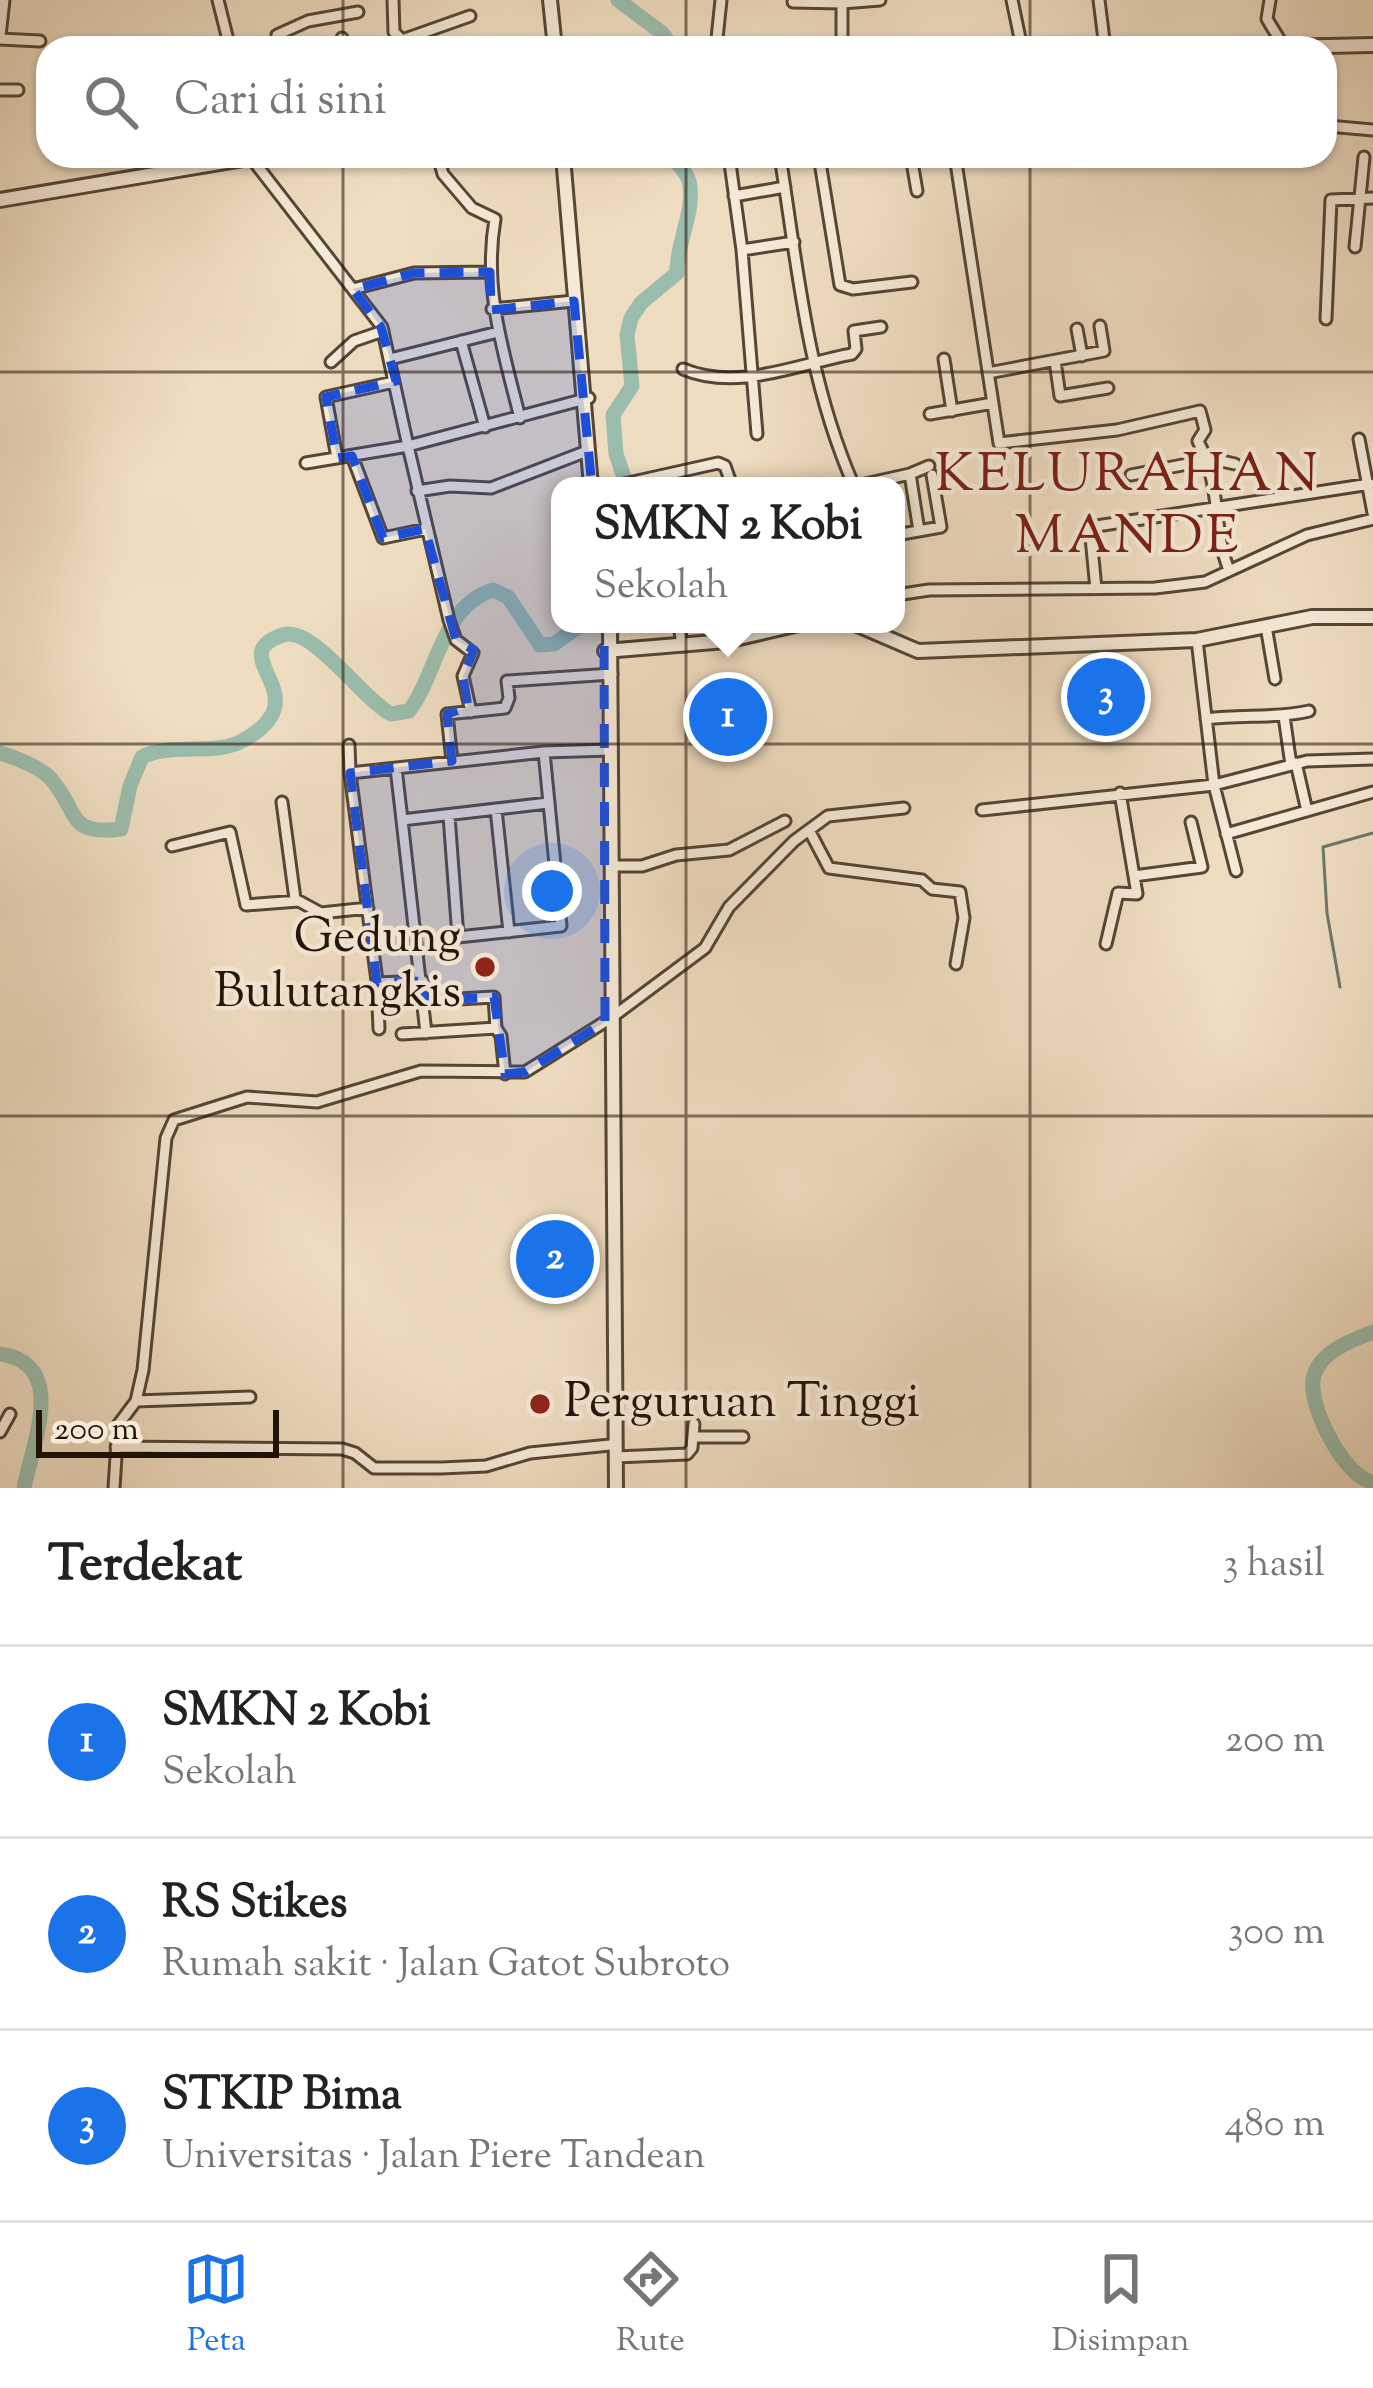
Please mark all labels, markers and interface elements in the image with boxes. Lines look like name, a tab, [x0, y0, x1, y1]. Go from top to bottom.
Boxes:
search box	[36, 36, 1337, 168]
icon: search	[78, 69, 144, 135]
text: Cari di sini	[174, 70, 387, 135]
district label: KELURAHAN MANDE	[935, 438, 1321, 578]
popup	[551, 477, 905, 633]
text: SMKN 2 Kobi	[594, 495, 862, 560]
text: Sekolah	[594, 560, 728, 616]
pin: 3	[1067, 652, 1145, 742]
pin: 1	[689, 672, 767, 762]
your location	[522, 861, 582, 921]
place label: Gedung Bulutangkis	[214, 905, 461, 1029]
marker: Gedung Bulutangkis	[472, 954, 498, 980]
pin: 2	[516, 1214, 594, 1304]
place label: Perguruan Tinggi	[564, 1370, 920, 1439]
marker: Perguruan Tinggi	[527, 1391, 553, 1417]
scale bar	[36, 1404, 279, 1457]
text: 200 m	[54, 1407, 139, 1455]
text: Terdekat	[48, 1530, 242, 1603]
text: 3 hasil	[1223, 1538, 1325, 1594]
text: SMKN 2 Kobi	[162, 1681, 430, 1746]
text: 1	[80, 1714, 94, 1770]
text: 200 m	[1225, 1714, 1325, 1770]
text: Sekolah	[162, 1746, 297, 1802]
text: RS Stikes	[162, 1873, 347, 1938]
text: 2	[78, 1906, 96, 1962]
text: 300 m	[1228, 1906, 1325, 1962]
text: Rumah sakit · Jalan Gatot Subroto	[162, 1938, 730, 1994]
text: STKIP Bima	[162, 2065, 402, 2130]
text: 3	[79, 2098, 95, 2154]
text: 480 m	[1225, 2098, 1325, 2154]
text: Universitas · Jalan Piere Tandean	[162, 2130, 706, 2186]
tab: Peta	[183, 2246, 249, 2366]
tab: Rute	[616, 2246, 685, 2366]
tab: Disimpan	[1052, 2246, 1190, 2366]

